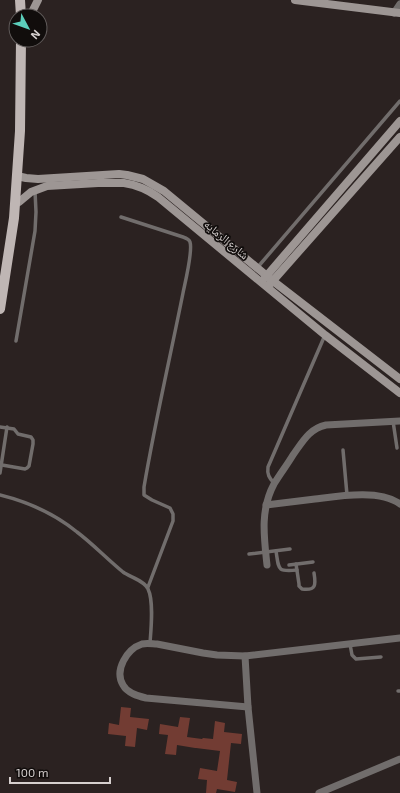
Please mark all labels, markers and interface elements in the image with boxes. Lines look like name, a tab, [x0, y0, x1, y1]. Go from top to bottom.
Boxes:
north arrow	[8, 8, 48, 48]
text: N	[28, 28, 43, 42]
street label: شارع الرمايه	[201, 216, 252, 263]
scale bar	[10, 759, 110, 785]
text: 100 m	[16, 765, 48, 779]

